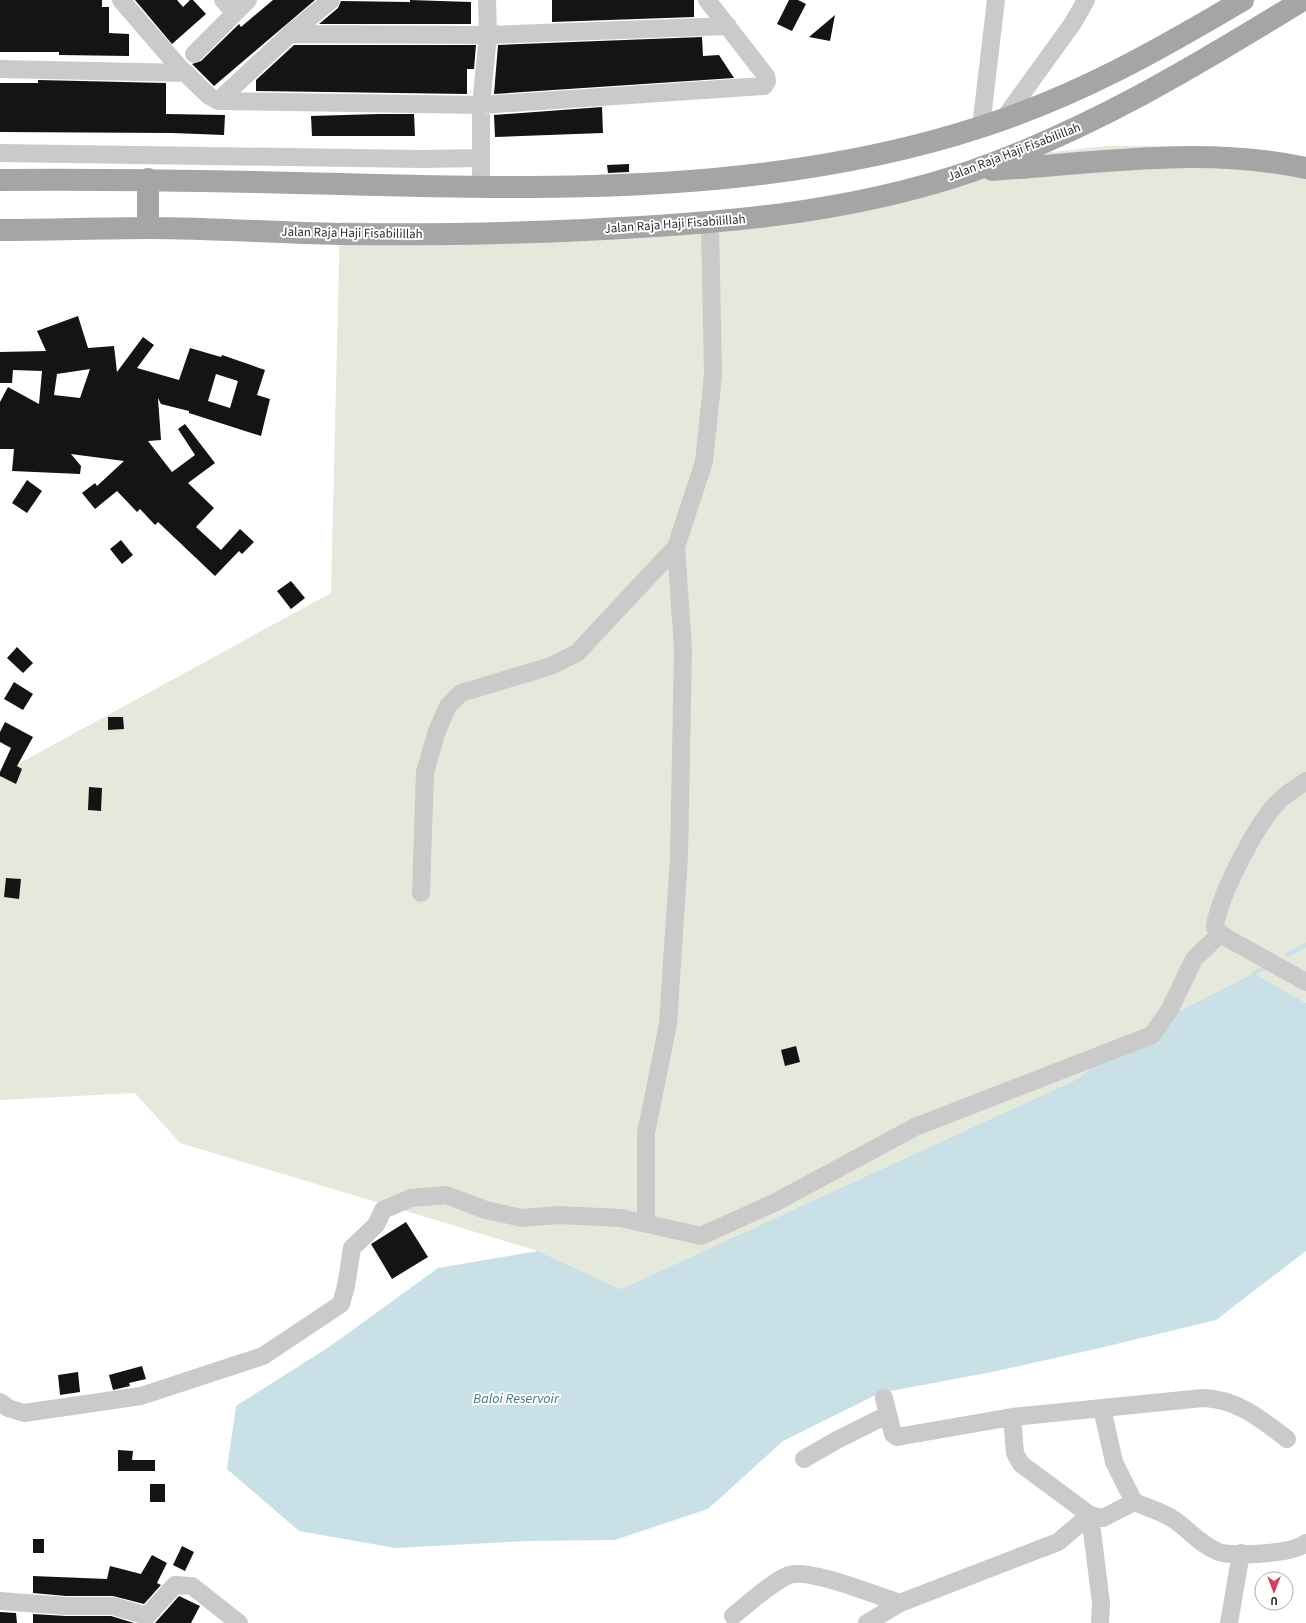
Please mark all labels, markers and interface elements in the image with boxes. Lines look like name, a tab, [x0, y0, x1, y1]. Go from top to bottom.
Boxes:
street label: Jalan Raja Haji Fisabilillah	[945, 118, 1083, 186]
street label: Jalan Raja Haji Fisabilillah	[604, 210, 746, 238]
street label: Jalan Raja Haji Fisabilillah	[281, 223, 423, 243]
water label: Baloi Reservoir	[473, 1389, 560, 1409]
north arrow	[1254, 1571, 1294, 1611]
text: U	[1270, 1593, 1278, 1608]

